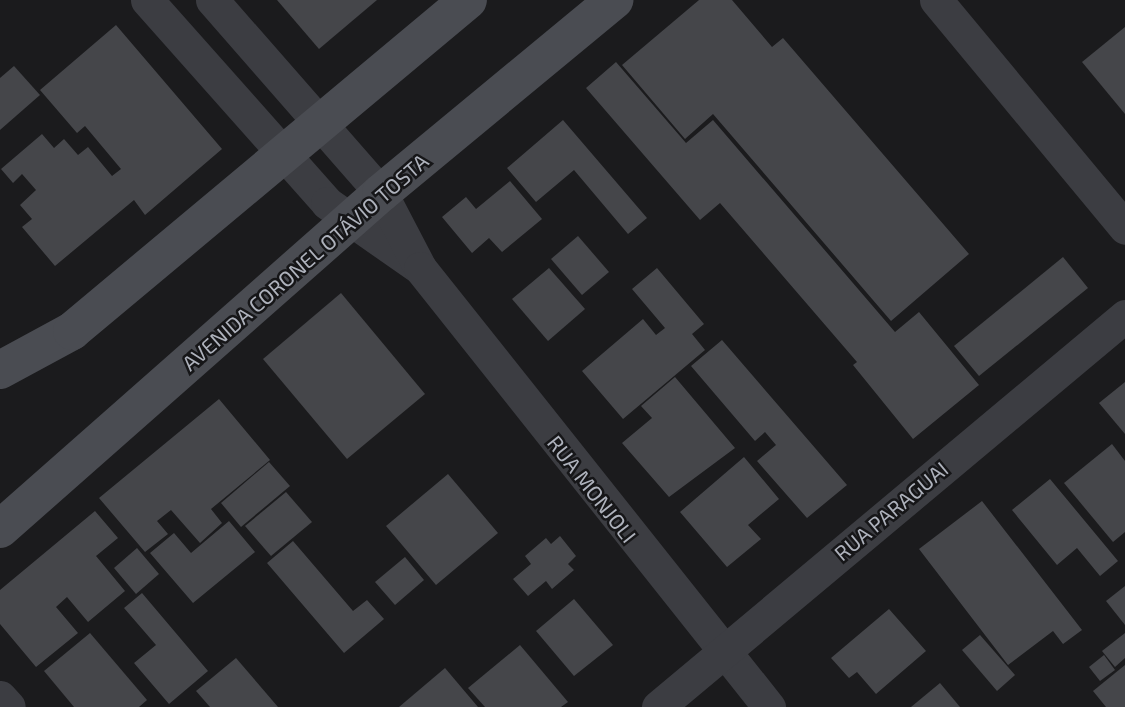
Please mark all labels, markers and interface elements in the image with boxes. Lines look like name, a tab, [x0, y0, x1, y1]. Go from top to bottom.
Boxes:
street label: AVENIDA CORONEL OTÁVIO TOSTA	[176, 148, 434, 376]
street label: RUA MONJOLI	[542, 430, 642, 548]
street label: RUA PARAGUAI	[829, 456, 953, 566]

